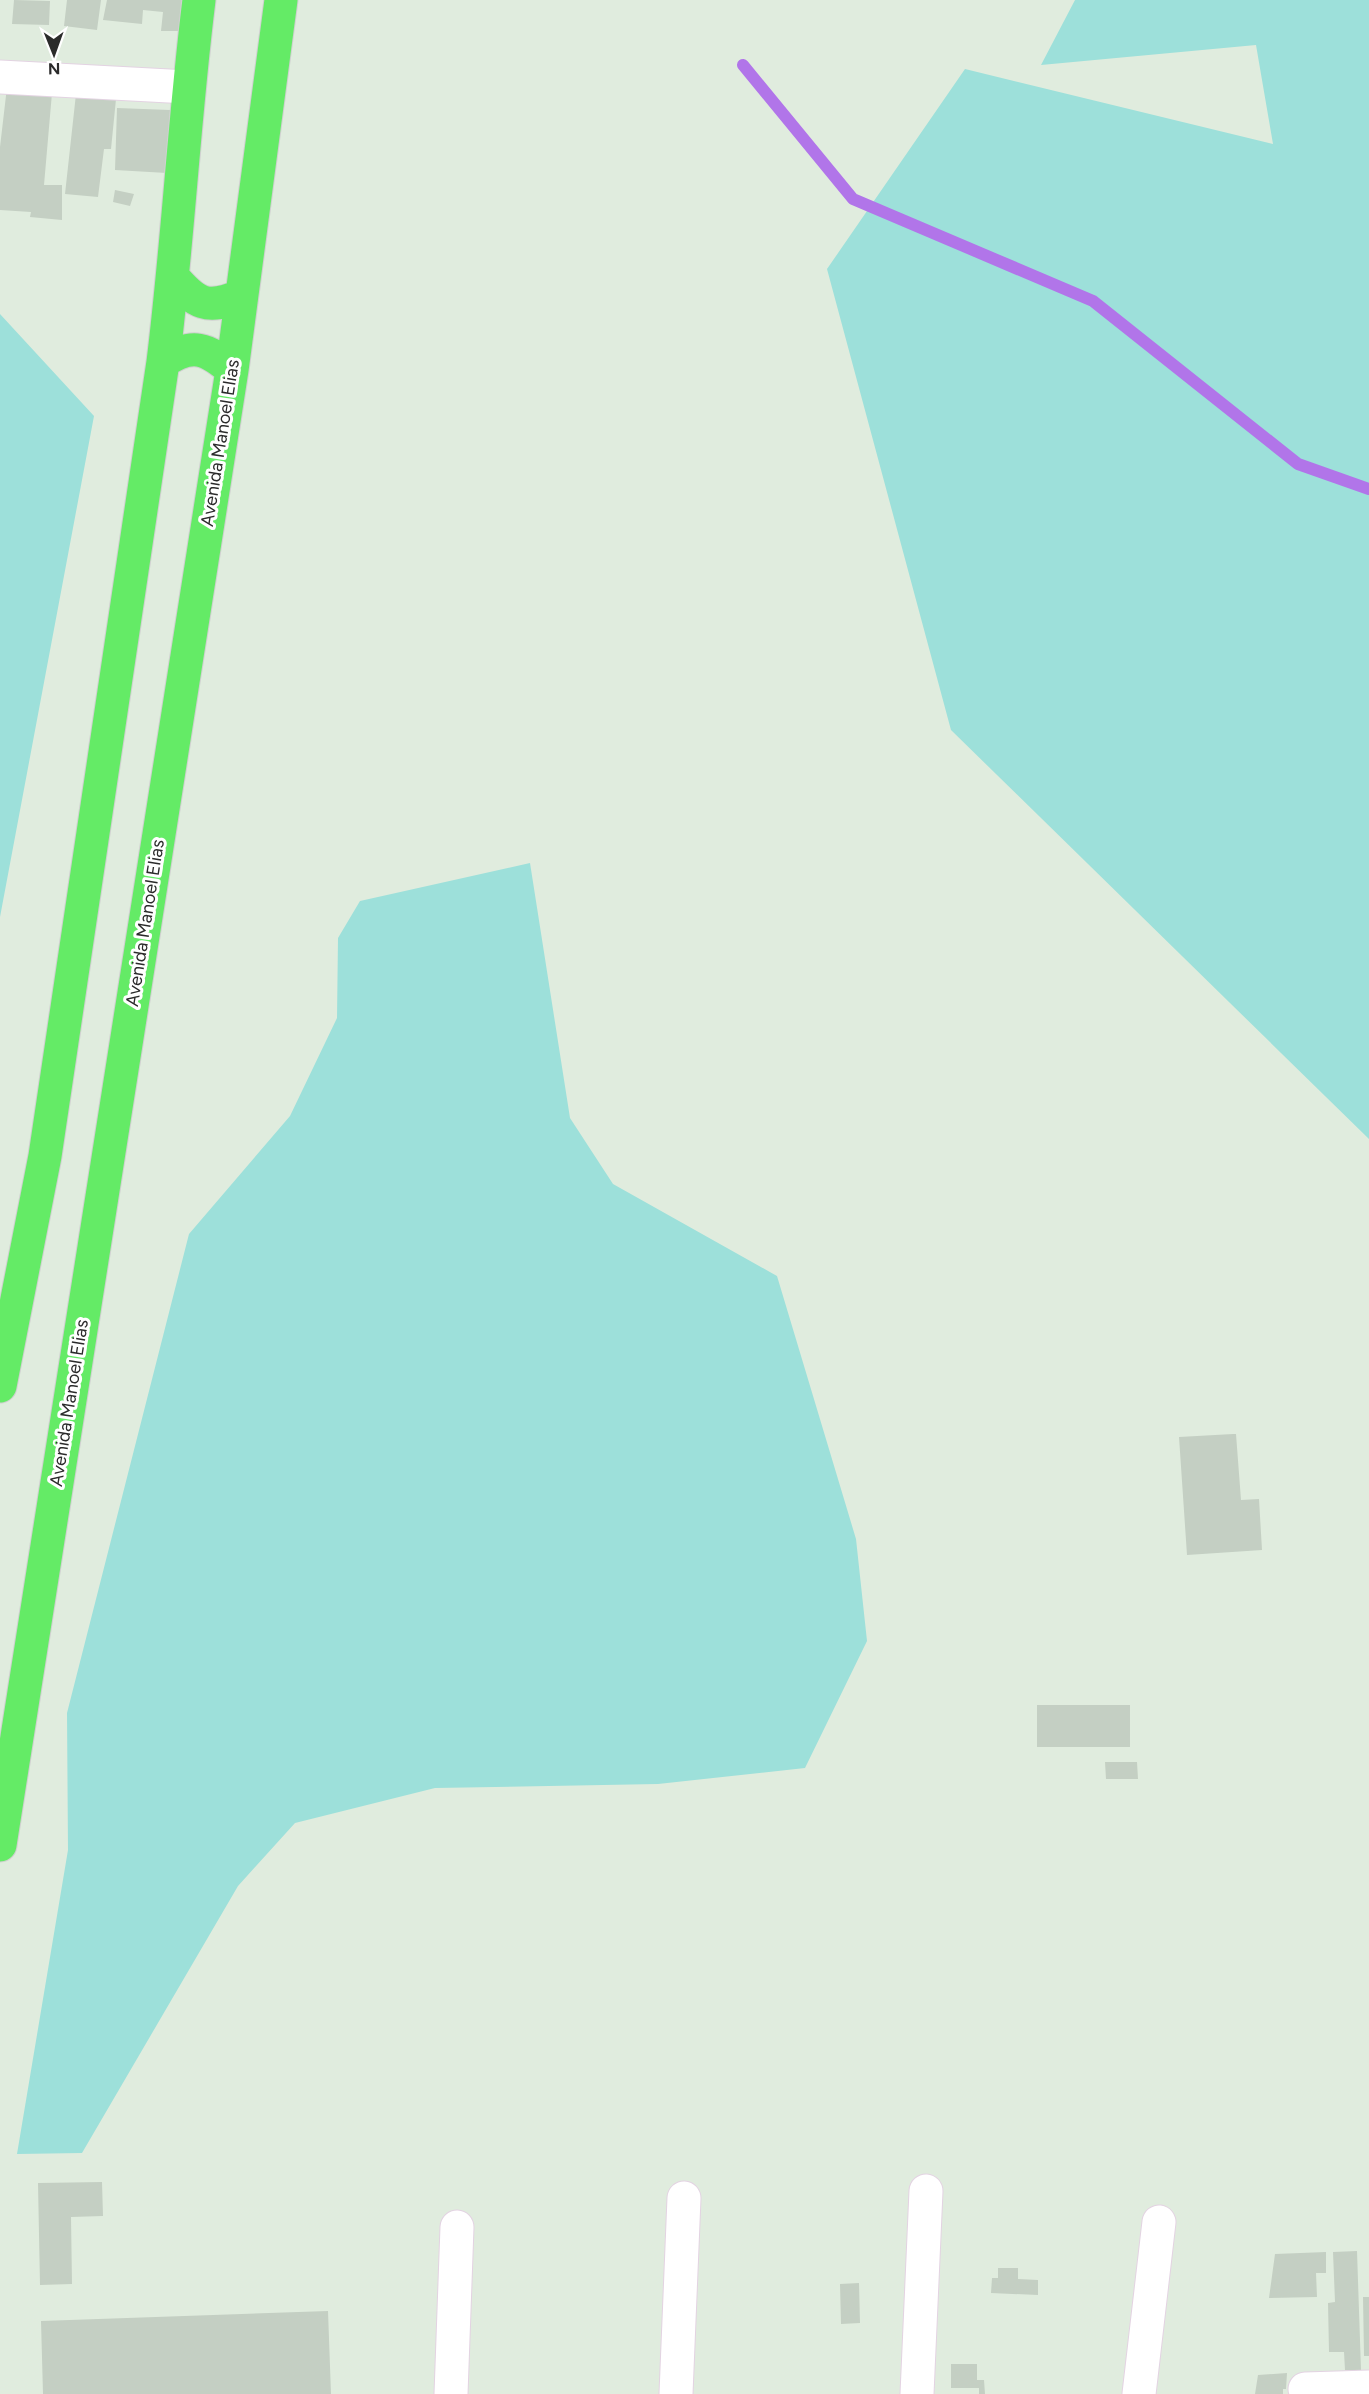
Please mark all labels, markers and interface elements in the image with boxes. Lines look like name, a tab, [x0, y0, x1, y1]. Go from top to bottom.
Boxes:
north arrow	[24, 24, 84, 84]
text: N	[48, 59, 61, 78]
street label: Avenida Manoel Elias	[196, 358, 244, 528]
street label: Avenida Manoel Elias	[121, 838, 169, 1008]
street label: Avenida Manoel Elias	[45, 1318, 93, 1488]

